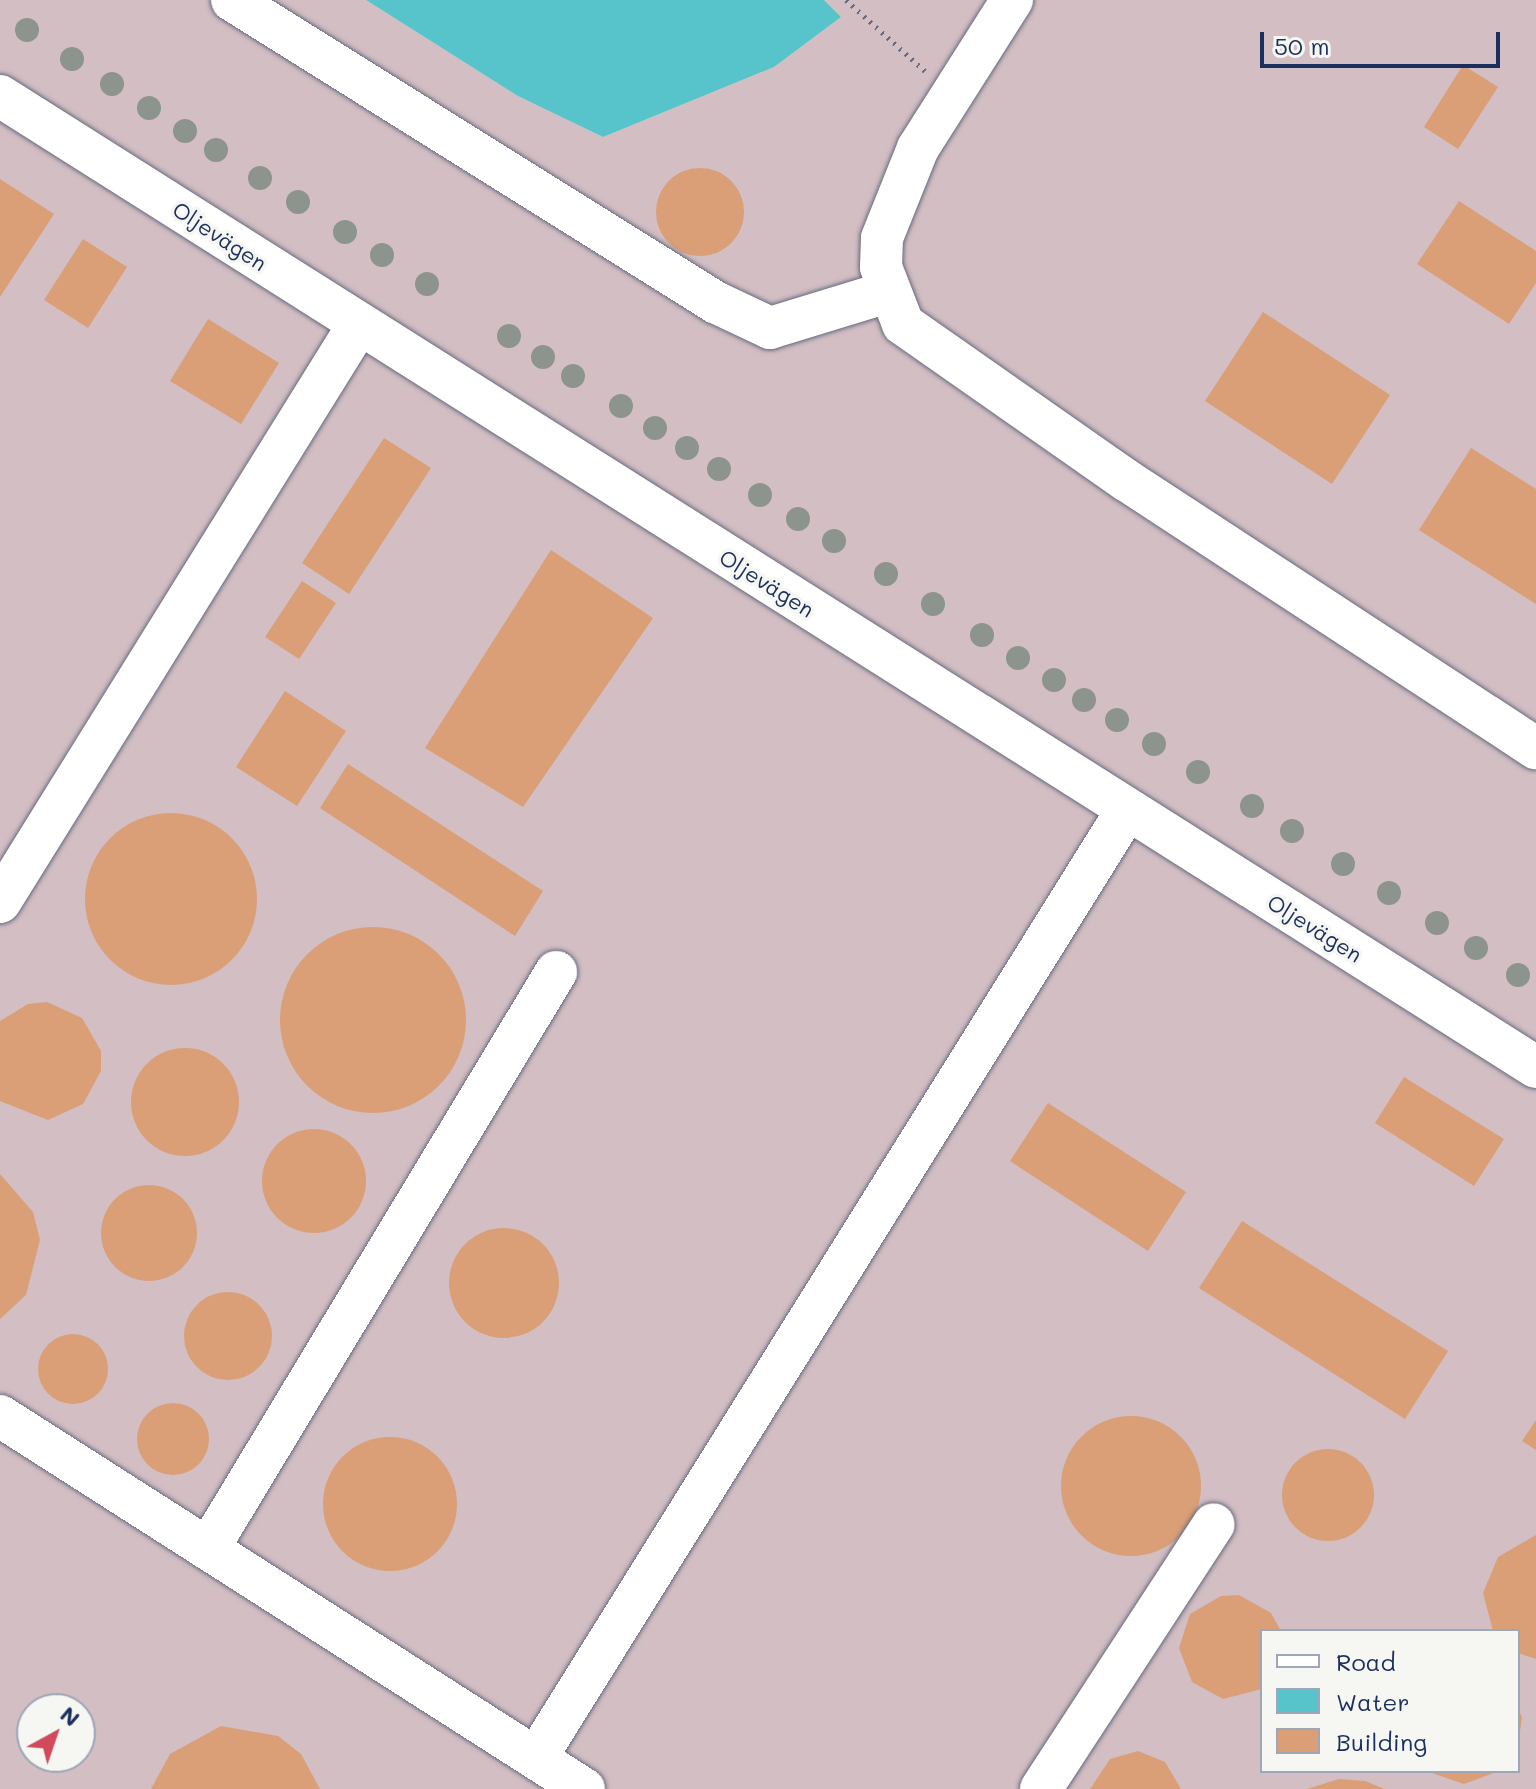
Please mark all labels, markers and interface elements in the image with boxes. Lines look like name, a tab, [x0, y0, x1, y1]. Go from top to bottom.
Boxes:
scale bar	[1264, 16, 1504, 66]
text: 50 m	[1274, 30, 1330, 61]
street label: Oljevägen	[168, 196, 272, 276]
street label: Oljevägen	[715, 543, 819, 623]
street label: Oljevägen	[1263, 888, 1367, 968]
legend	[1260, 1629, 1520, 1773]
text: Road	[1336, 1646, 1396, 1677]
text: Water	[1336, 1686, 1410, 1717]
north arrow	[16, 1693, 96, 1773]
text: N	[55, 1699, 86, 1732]
text: Building	[1336, 1726, 1427, 1757]

